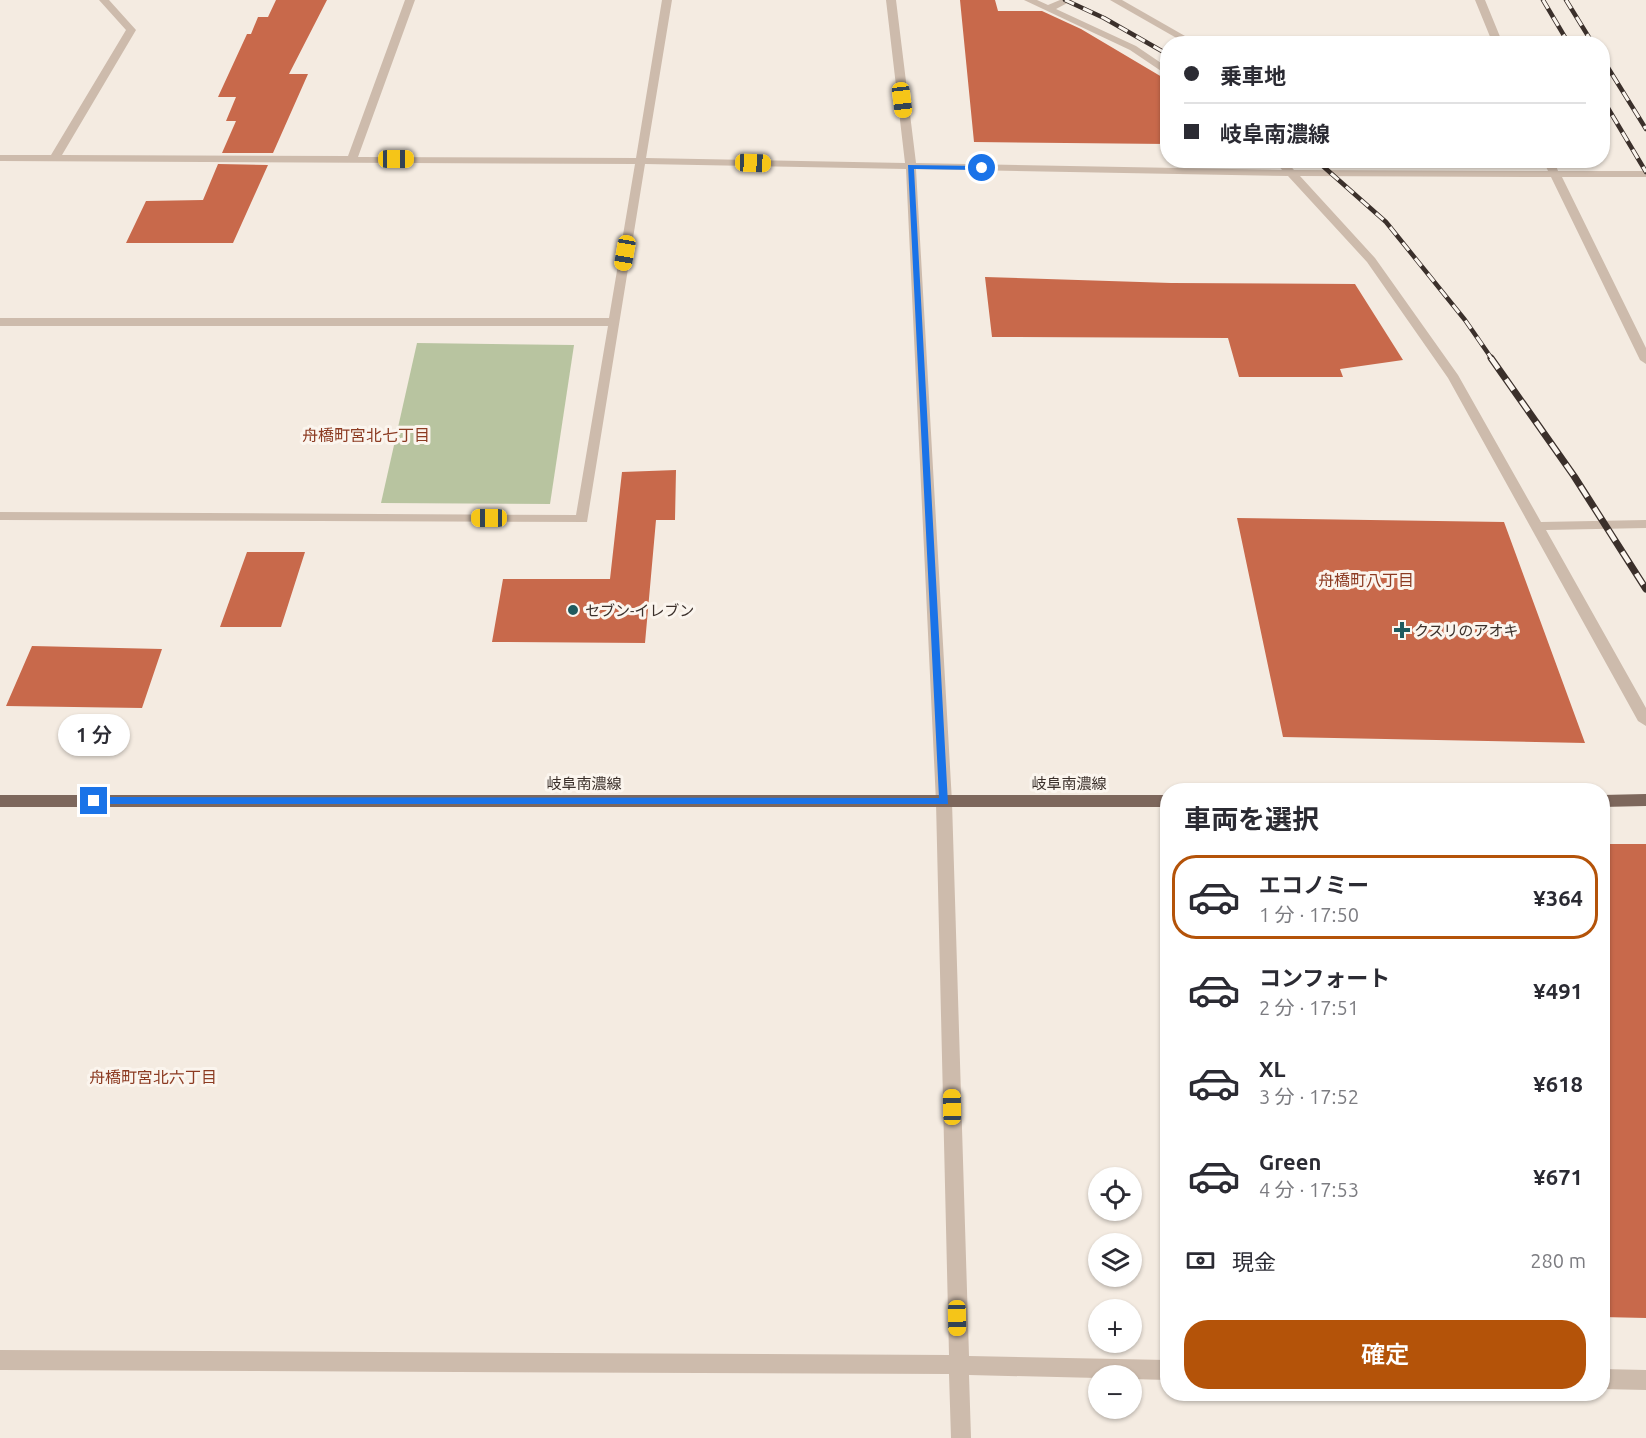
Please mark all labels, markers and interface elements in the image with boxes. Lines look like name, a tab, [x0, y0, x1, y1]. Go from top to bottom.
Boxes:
text: 乗車地	[1220, 63, 1286, 88]
car	[891, 81, 913, 119]
text: 岐阜南濃線	[1220, 121, 1330, 146]
car	[378, 150, 414, 168]
car	[735, 153, 771, 173]
route start	[968, 154, 995, 181]
car	[613, 234, 637, 272]
district label: 舟橋町宮北七丁目	[302, 426, 430, 444]
car	[471, 509, 507, 527]
district label: 舟橋町八丁目	[1318, 571, 1414, 589]
place label: セブン-イレブン	[585, 602, 694, 619]
marker: セブン-イレブン	[566, 603, 580, 617]
place label: クスリのアオキ	[1414, 622, 1519, 639]
marker: クスリのアオキ	[1395, 623, 1409, 637]
callout: 1 分	[58, 714, 130, 756]
text: 1 分	[76, 723, 112, 746]
street label: 岐阜南濃線	[546, 775, 622, 792]
street label: 岐阜南濃線	[1031, 775, 1107, 792]
route end	[80, 787, 107, 814]
text: 車両を選択	[1184, 804, 1319, 834]
icon: car	[1187, 870, 1241, 924]
text: エコノミー	[1259, 872, 1369, 897]
text: ¥364	[1533, 885, 1583, 910]
text: 1 分 · 17:50	[1259, 903, 1359, 926]
icon: car	[1187, 963, 1241, 1017]
text: コンフォート	[1259, 965, 1390, 990]
text: ¥491	[1533, 978, 1583, 1003]
text: 2 分 · 17:51	[1259, 996, 1359, 1019]
icon: car	[1187, 1056, 1241, 1110]
text: XL	[1259, 1056, 1286, 1081]
district label: 舟橋町宮北六丁目	[89, 1068, 217, 1086]
text: ¥618	[1533, 1071, 1583, 1096]
text: 3 分 · 17:52	[1259, 1085, 1359, 1108]
car	[943, 1089, 961, 1125]
icon: car	[1187, 1149, 1241, 1203]
text: Green	[1259, 1149, 1321, 1174]
text: ¥671	[1533, 1164, 1583, 1189]
map controls	[1088, 1167, 1142, 1419]
button: locate	[1088, 1167, 1142, 1221]
text: 4 分 · 17:53	[1259, 1178, 1359, 1201]
button: layers	[1088, 1233, 1142, 1287]
icon: cash	[1184, 1244, 1217, 1277]
text: 現金	[1232, 1249, 1276, 1274]
text: 280 m	[1530, 1249, 1586, 1272]
button: +	[1088, 1299, 1142, 1353]
car	[948, 1300, 966, 1336]
button: 確定	[1184, 1320, 1586, 1389]
button: −	[1088, 1365, 1142, 1419]

